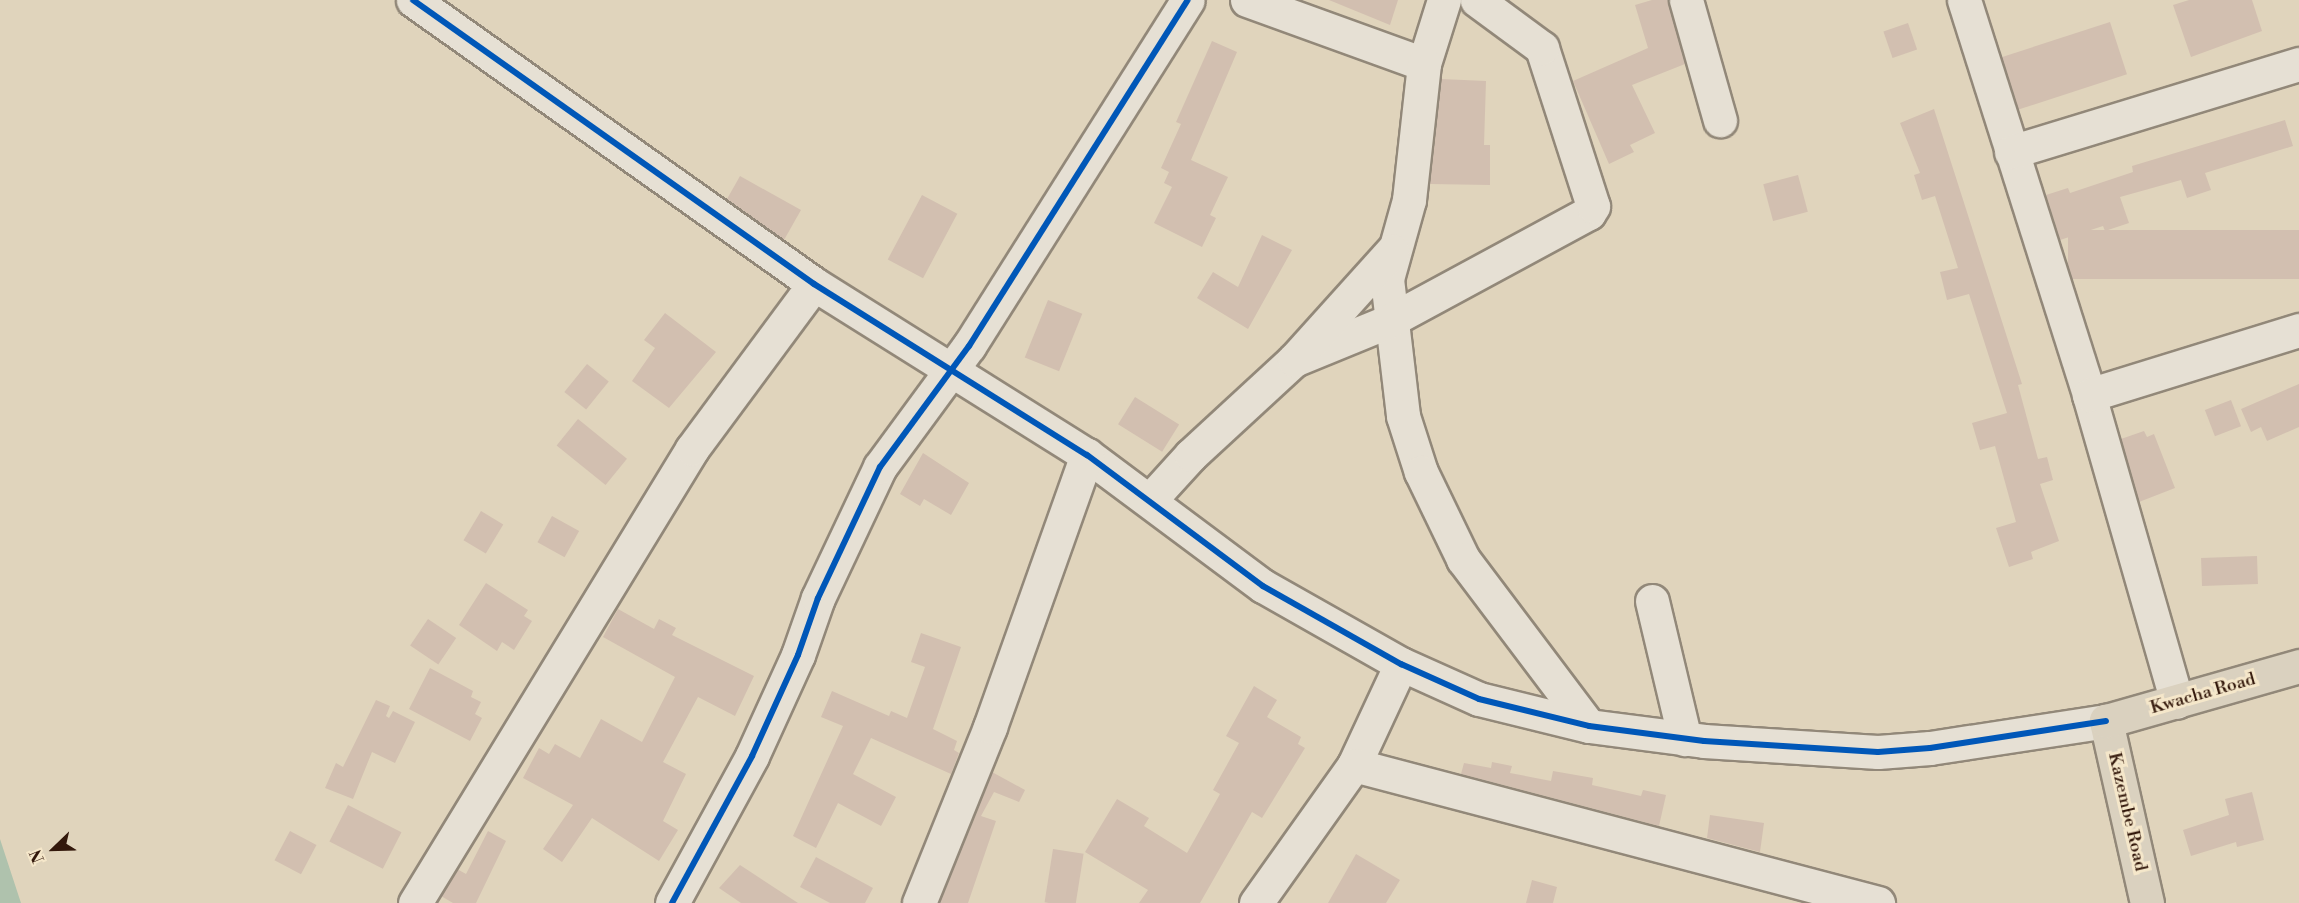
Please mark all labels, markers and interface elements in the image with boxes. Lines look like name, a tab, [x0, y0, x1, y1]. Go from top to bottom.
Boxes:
street label: Kwacha Road	[2148, 669, 2258, 719]
street label: Kazembe Road	[2103, 751, 2151, 873]
north arrow	[24, 819, 84, 879]
text: N	[26, 846, 49, 866]

